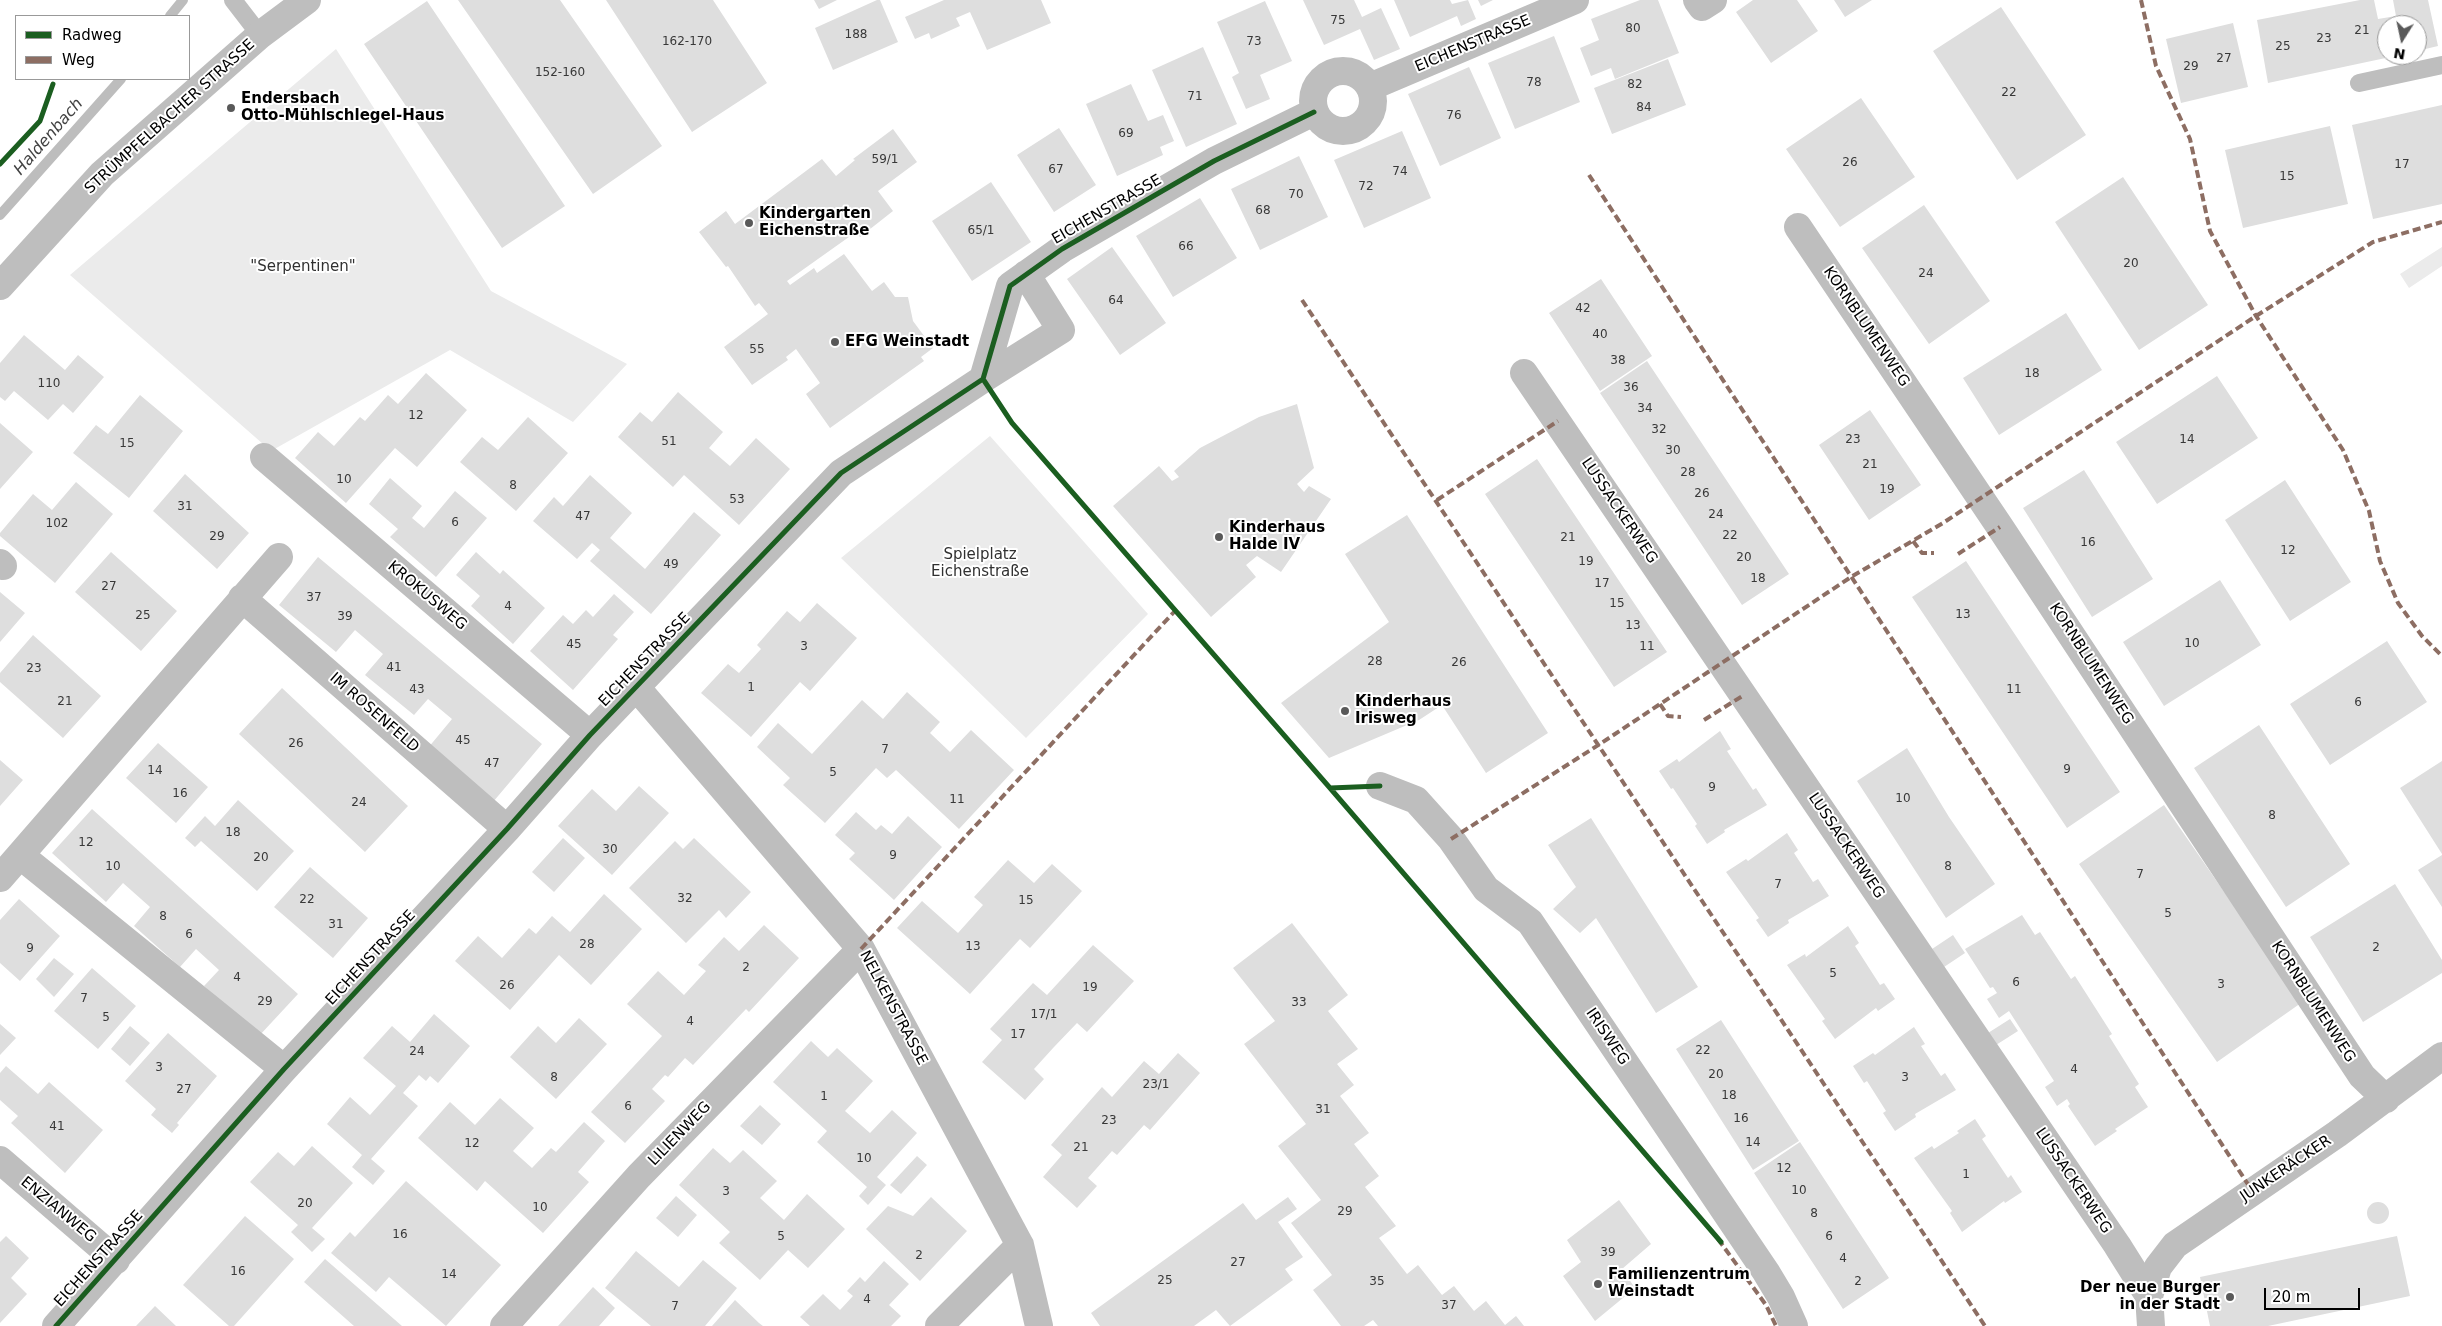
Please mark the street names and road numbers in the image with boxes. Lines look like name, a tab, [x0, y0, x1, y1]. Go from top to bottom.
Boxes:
street label: EICHENSTRASSE	[1413, 12, 1533, 76]
street label: STRÜMPFELBACHER STRASSE	[81, 36, 259, 198]
street label: EICHENSTRASSE	[1049, 171, 1165, 249]
street label: KORNBLUMENWEG	[1819, 264, 1913, 390]
street label: LUSSACKERWEG	[1577, 455, 1661, 567]
street label: KROKUSWEG	[384, 558, 470, 634]
street label: KORNBLUMENWEG	[2045, 600, 2137, 728]
street label: EICHENSTRASSE	[596, 609, 694, 711]
street label: IM ROSENFELD	[326, 669, 422, 757]
street label: LUSSACKERWEG	[1804, 790, 1888, 902]
street label: EICHENSTRASSE	[322, 907, 420, 1009]
street label: KORNBLUMENWEG	[2267, 938, 2359, 1066]
street label: NELKENSTRASSE	[855, 948, 931, 1068]
street label: IRISWEG	[1581, 1005, 1633, 1069]
street label: LILIENWEG	[645, 1098, 715, 1170]
street label: LUSSACKERWEG	[2031, 1125, 2115, 1237]
street label: JUNKERÄCKER	[2237, 1132, 2335, 1206]
street label: ENZIANWEG	[17, 1173, 99, 1247]
street label: EICHENSTRASSE	[51, 1207, 147, 1311]

